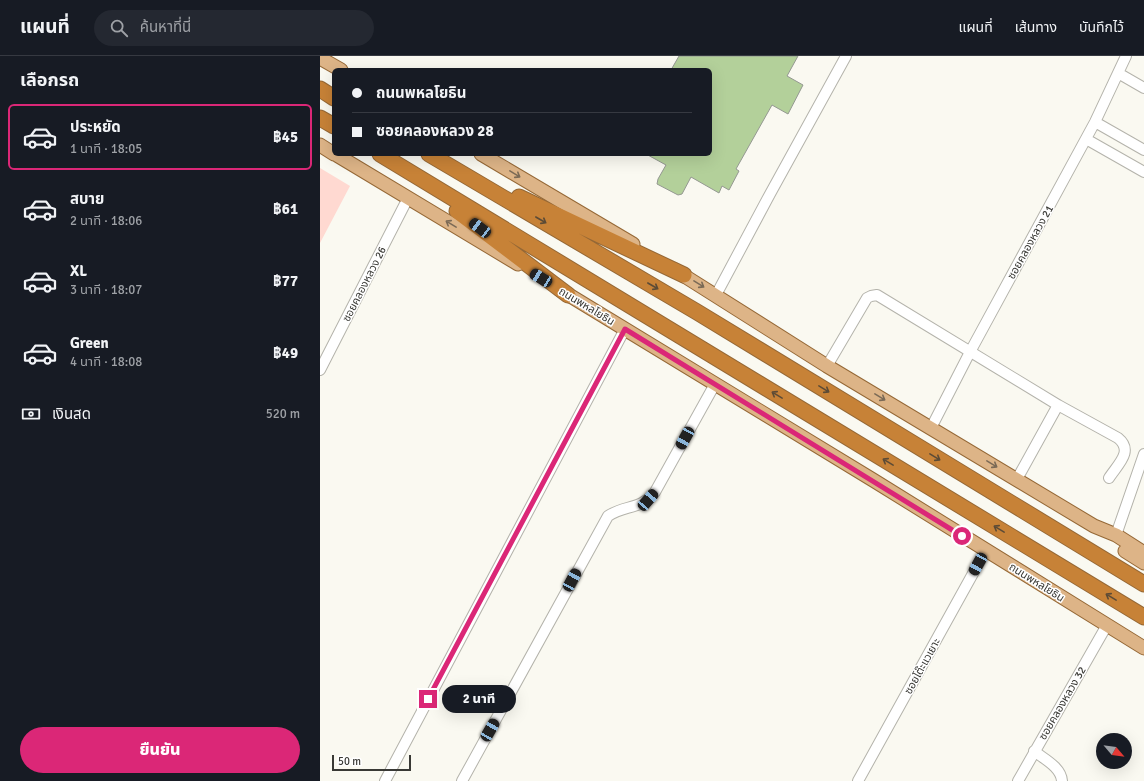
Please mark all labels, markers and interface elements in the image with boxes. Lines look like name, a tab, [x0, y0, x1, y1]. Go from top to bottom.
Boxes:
search box	[94, 10, 374, 46]
text: แผนที่	[20, 15, 70, 39]
icon: search	[108, 17, 130, 39]
text: ค้นหาที่นี่	[140, 18, 191, 36]
text: แผนที่	[959, 19, 993, 36]
text: เส้นทาง	[1015, 19, 1057, 36]
text: บันทึกไว้	[1079, 19, 1124, 36]
text: เลือกรถ	[20, 69, 79, 91]
text: ถนนพหลโยธิน	[376, 84, 466, 102]
text: ประหยัด	[70, 118, 121, 136]
icon: car	[22, 119, 58, 155]
text: ซอยคลองหลวง 28	[376, 122, 494, 140]
text: ฿45	[273, 128, 298, 146]
text: 1 นาที · 18:05	[70, 141, 142, 157]
one-way arrow	[509, 170, 520, 178]
text: สบาย	[70, 190, 104, 208]
icon: car	[22, 191, 58, 227]
text: ฿61	[273, 200, 298, 218]
street label: ซอยคลองหลวง 21	[1005, 203, 1056, 282]
text: 2 นาที · 18:06	[70, 213, 142, 229]
car	[467, 216, 493, 240]
one-way arrow	[535, 217, 547, 225]
one-way arrow	[445, 220, 457, 228]
street label: ซอยคลองหลวง 26	[340, 244, 389, 324]
text: XL	[70, 262, 87, 280]
icon: car	[22, 263, 58, 299]
car	[528, 267, 554, 289]
text: ฿77	[273, 272, 298, 290]
one-way arrow	[693, 280, 704, 288]
text: 3 นาที · 18:07	[70, 282, 142, 298]
one-way arrow	[647, 282, 658, 290]
street label: ถนนพหลโยธิน	[556, 285, 617, 328]
text: Green	[70, 334, 109, 352]
icon: car	[22, 335, 58, 371]
text: ฿49	[273, 344, 298, 362]
text: 4 นาที · 18:08	[70, 354, 142, 370]
one-way arrow	[818, 386, 830, 394]
one-way arrow	[771, 390, 783, 398]
one-way arrow	[874, 394, 886, 402]
icon: cash	[20, 403, 42, 425]
text: เงินสด	[52, 405, 91, 423]
text: 520 m	[266, 406, 300, 422]
car	[674, 425, 696, 451]
one-way arrow	[929, 453, 940, 461]
one-way arrow	[883, 458, 894, 466]
one-way arrow	[986, 460, 997, 468]
car	[636, 487, 660, 513]
one-way arrow	[993, 525, 1005, 533]
route start	[953, 527, 971, 545]
car	[967, 551, 989, 577]
street label: ถนนพหลโยธิน	[1007, 560, 1067, 605]
car	[561, 567, 583, 593]
one-way arrow	[1105, 592, 1117, 600]
street label: ซอยโต๊ะแวเยาะ	[902, 636, 943, 697]
street label: ซอยคลองหลวง 32	[1036, 664, 1089, 742]
callout: 2 นาที	[442, 685, 516, 713]
route end	[419, 690, 437, 708]
text: 2 นาที	[463, 691, 495, 707]
car	[479, 717, 501, 743]
button: ยืนยัน	[20, 727, 300, 773]
north arrow	[1096, 733, 1132, 769]
map controls	[1096, 733, 1132, 769]
scale bar	[332, 753, 411, 772]
text: 50 m	[338, 755, 361, 768]

